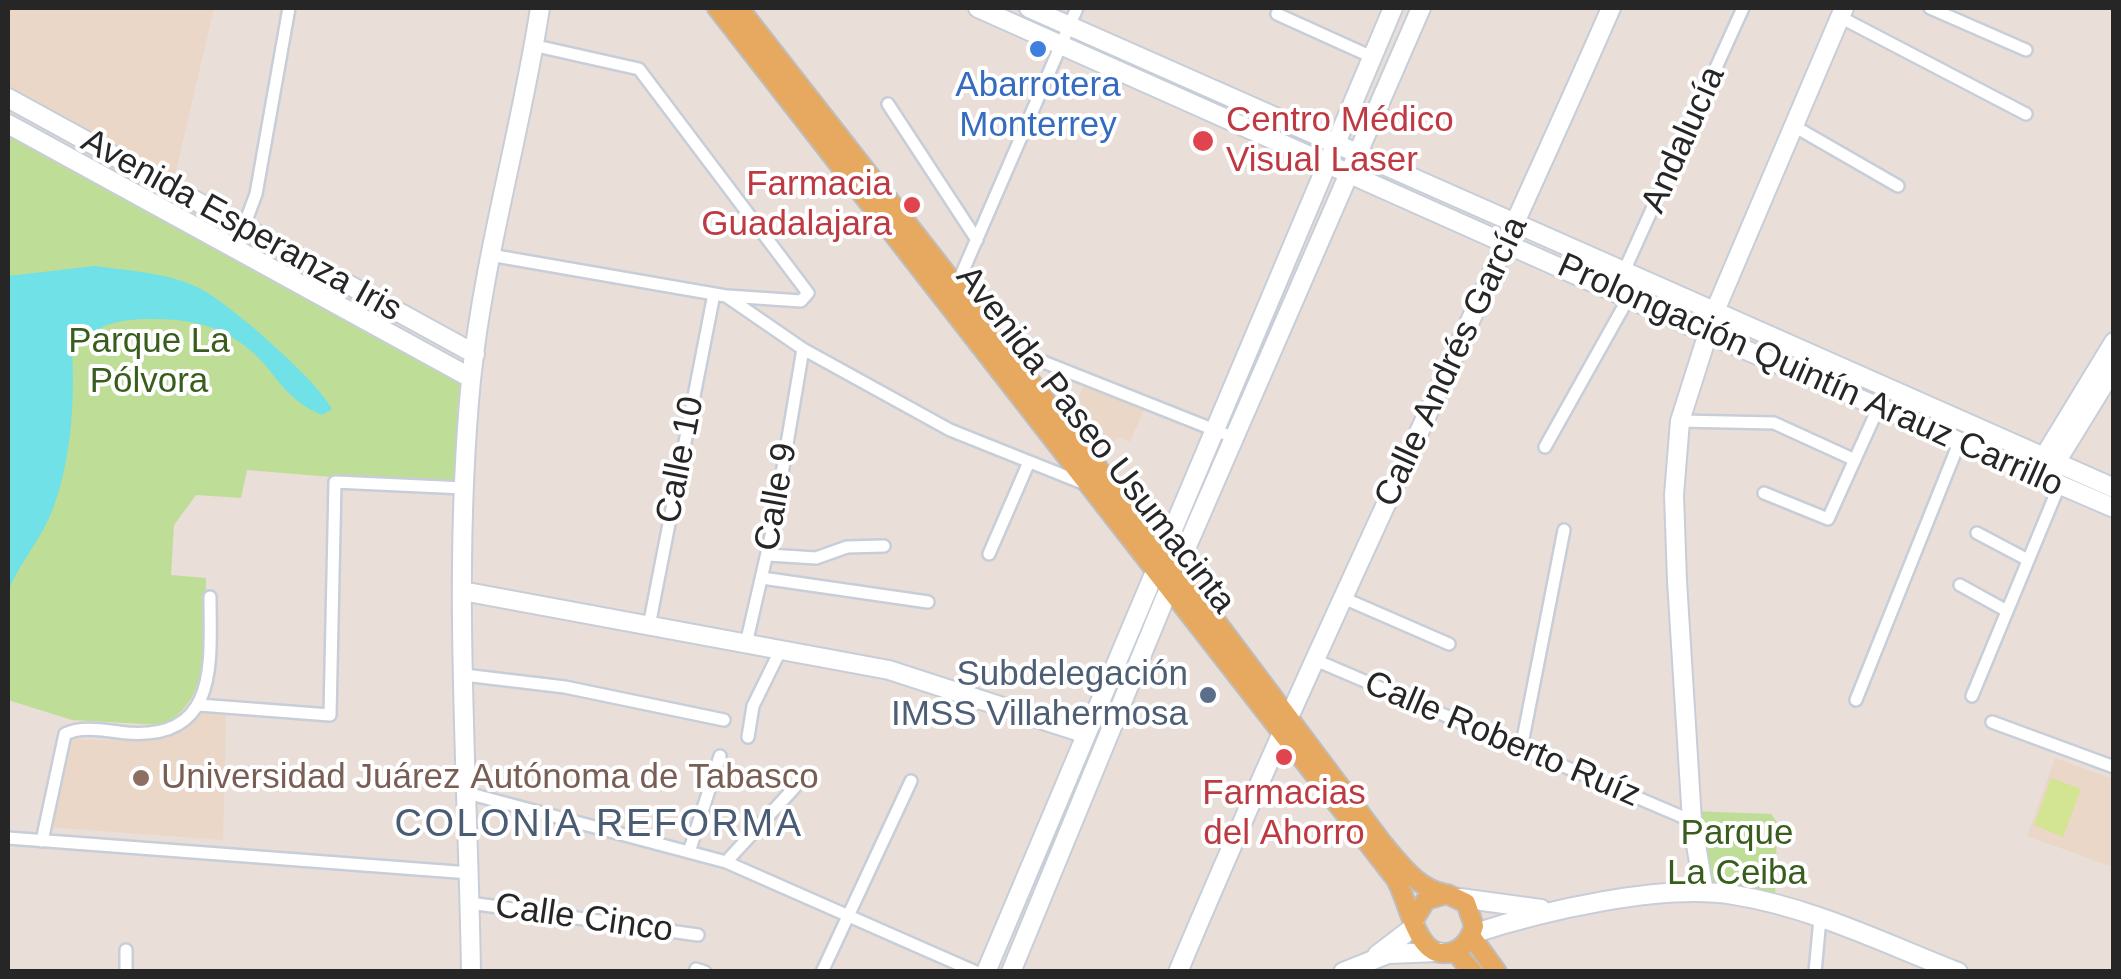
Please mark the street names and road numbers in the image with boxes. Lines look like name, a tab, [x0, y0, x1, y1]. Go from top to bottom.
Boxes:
street label: Andalucía	[1633, 60, 1735, 220]
street label: Avenida Esperanza Iris	[74, 121, 408, 331]
street label: Calle Andrés García	[1366, 210, 1538, 514]
street label: Prolongación Quintín Arauz Carrillo	[1551, 245, 2069, 507]
street label: Avenida Paseo Usumacinta	[946, 258, 1244, 622]
street label: Calle 10	[648, 393, 714, 527]
street label: Calle 9	[747, 440, 807, 554]
street label: Calle Roberto Ruíz	[1358, 663, 1646, 817]
street label: Calle Cinco	[492, 886, 676, 952]

